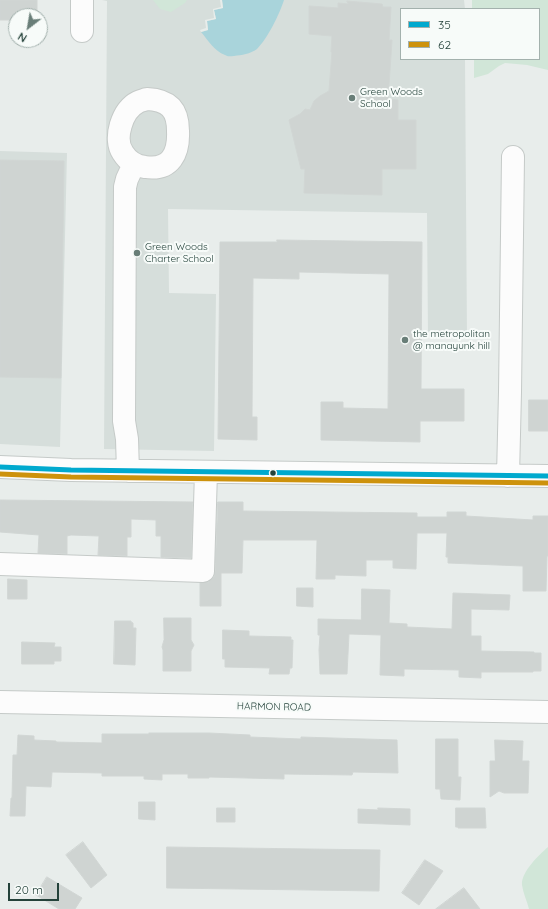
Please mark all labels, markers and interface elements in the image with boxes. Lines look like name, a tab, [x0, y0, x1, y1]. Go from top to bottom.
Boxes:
north arrow	[8, 8, 48, 48]
legend	[400, 8, 540, 60]
text: 35	[438, 17, 451, 32]
text: N	[15, 29, 29, 46]
text: 62	[438, 37, 451, 52]
place label: Green Woods School	[360, 86, 423, 110]
marker: Green Woods School	[347, 93, 357, 103]
place label: Green Woods Charter School	[145, 241, 214, 264]
marker: Green Woods Charter School	[132, 248, 142, 258]
place label: the metropolitan @ manayunk hill	[413, 328, 490, 352]
marker: the metropolitan @ manayunk hill	[400, 335, 410, 345]
unlabelled marker	[268, 468, 278, 478]
street label: HARMON ROAD	[237, 700, 311, 714]
scale bar	[10, 875, 61, 901]
text: 20 m	[15, 882, 43, 897]

